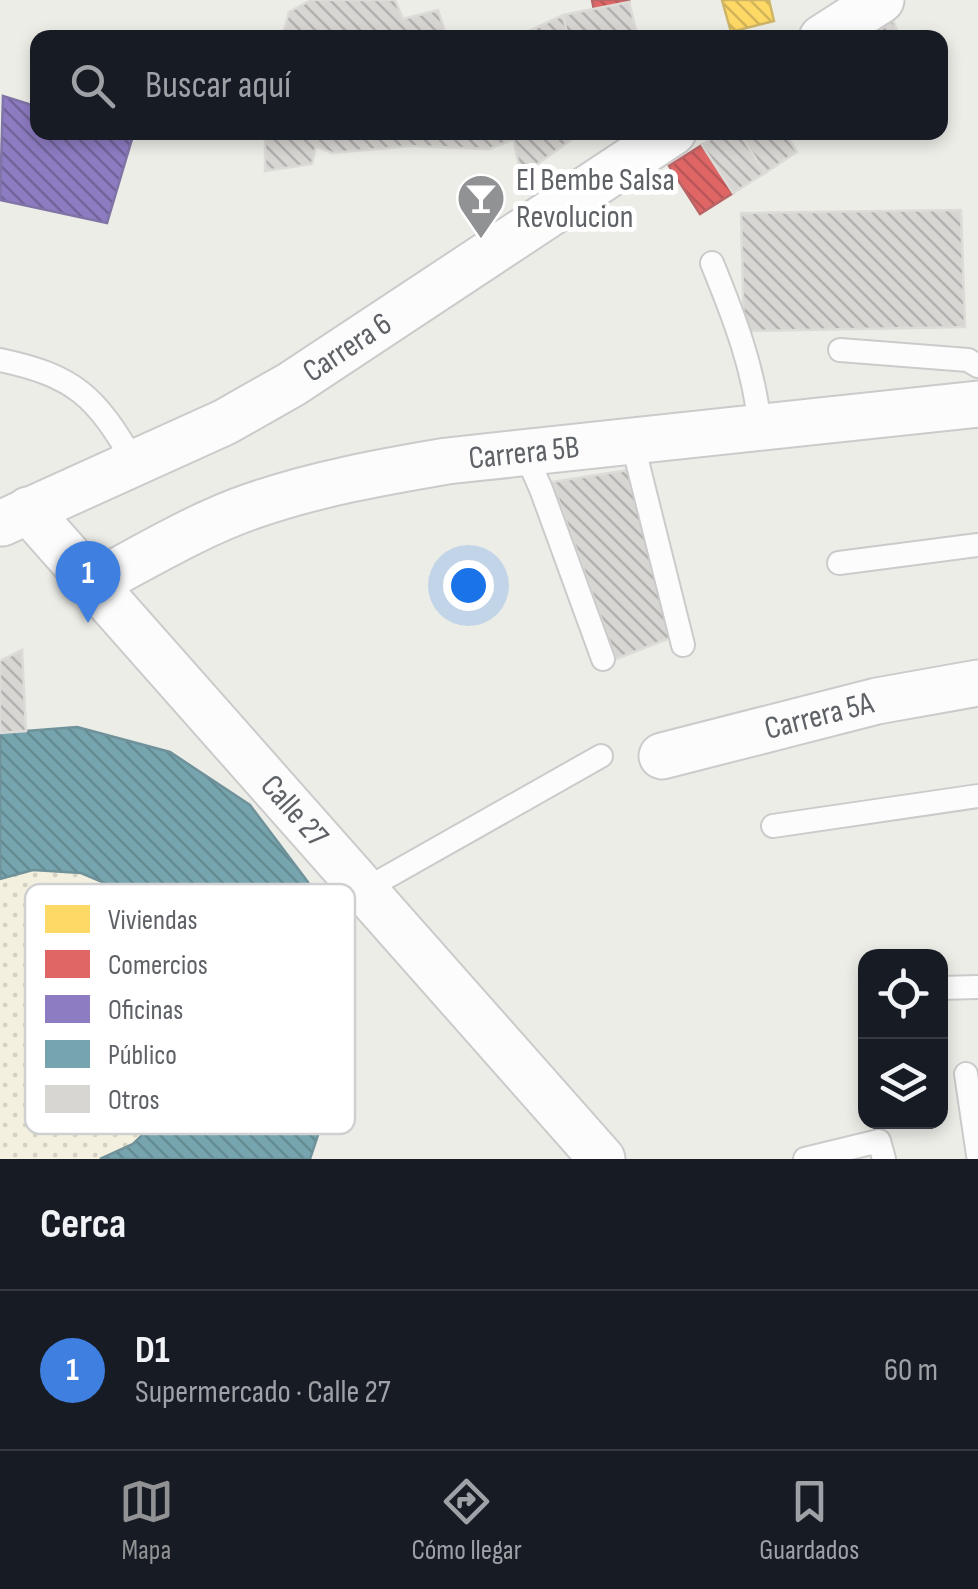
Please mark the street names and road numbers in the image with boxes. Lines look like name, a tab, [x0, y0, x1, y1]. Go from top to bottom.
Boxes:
street label: Carrera 6	[295, 304, 399, 391]
street label: Carrera 5B	[467, 427, 581, 478]
street label: Carrera 5A	[760, 683, 878, 748]
street label: Calle 27	[252, 767, 337, 855]

